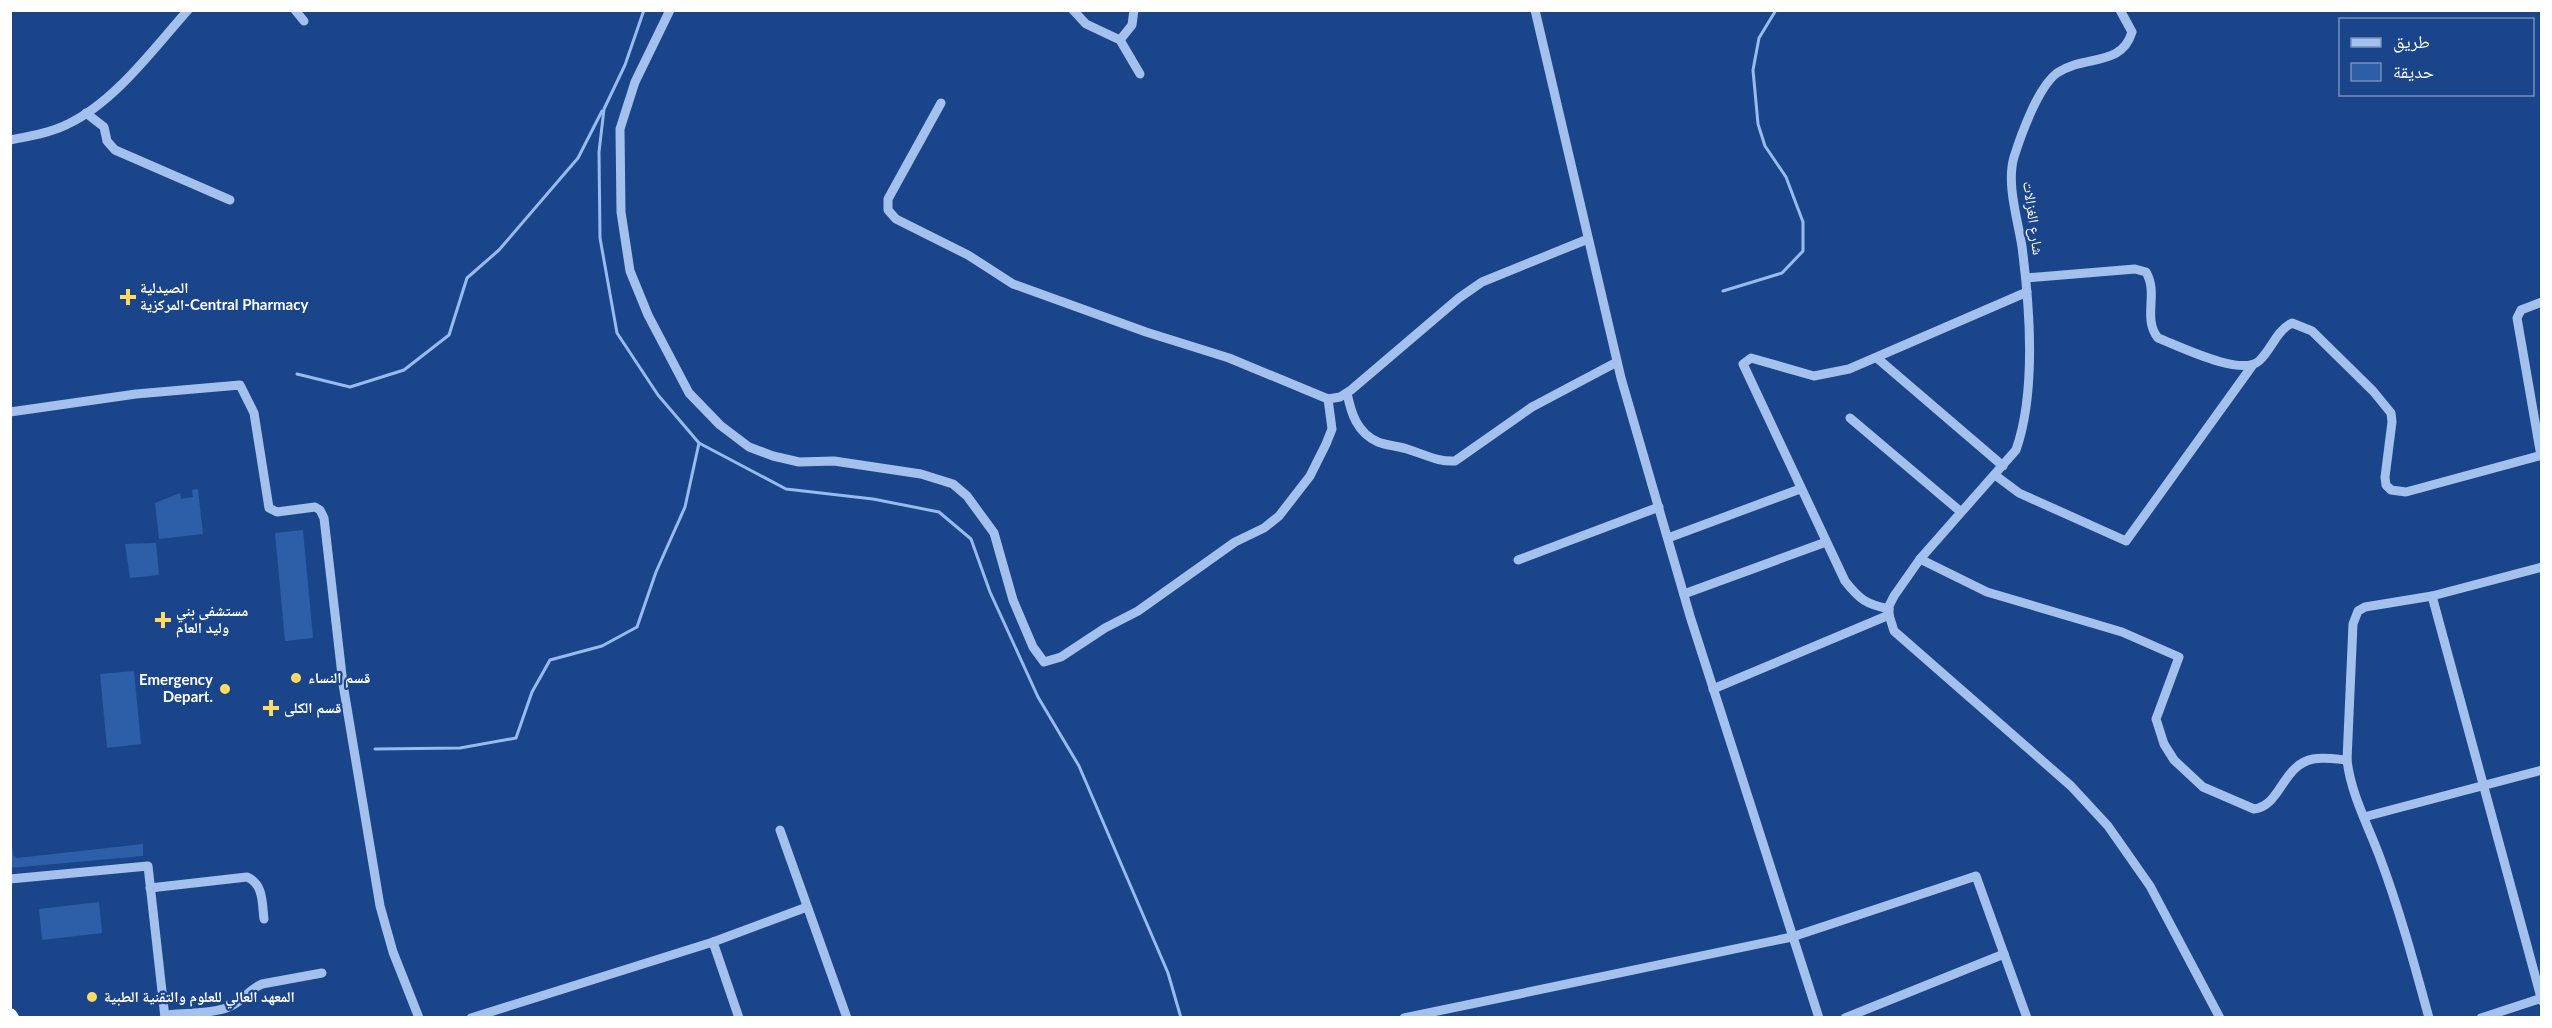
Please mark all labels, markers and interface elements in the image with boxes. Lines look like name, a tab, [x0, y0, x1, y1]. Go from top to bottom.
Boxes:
legend	[2339, 18, 2534, 96]
text: طريق	[2393, 30, 2430, 53]
text: حديقة	[2393, 60, 2434, 82]
street label: شارع الغزالات	[2018, 180, 2048, 256]
place label: الصيدلية المركزية-Central Pharmacy	[140, 278, 308, 313]
marker: الصيدلية المركزية-Central Pharmacy	[121, 290, 135, 304]
place label: مستشفى بني وليد العام	[176, 601, 248, 638]
marker: مستشفى بني وليد العام	[154, 611, 172, 629]
place label: قسم النساء	[308, 668, 370, 688]
place label: Emergency Depart.	[139, 670, 213, 705]
marker: قسم النساء	[289, 671, 303, 685]
marker: Emergency Depart.	[218, 682, 232, 696]
place label: قسم الكلى	[284, 698, 341, 718]
marker: قسم الكلى	[262, 699, 280, 717]
place label: المعهد العالي للعلوم والتقنية الطبية	[104, 987, 295, 1009]
marker: المعهد العالي للعلوم والتقنية الطبية	[85, 990, 99, 1004]

